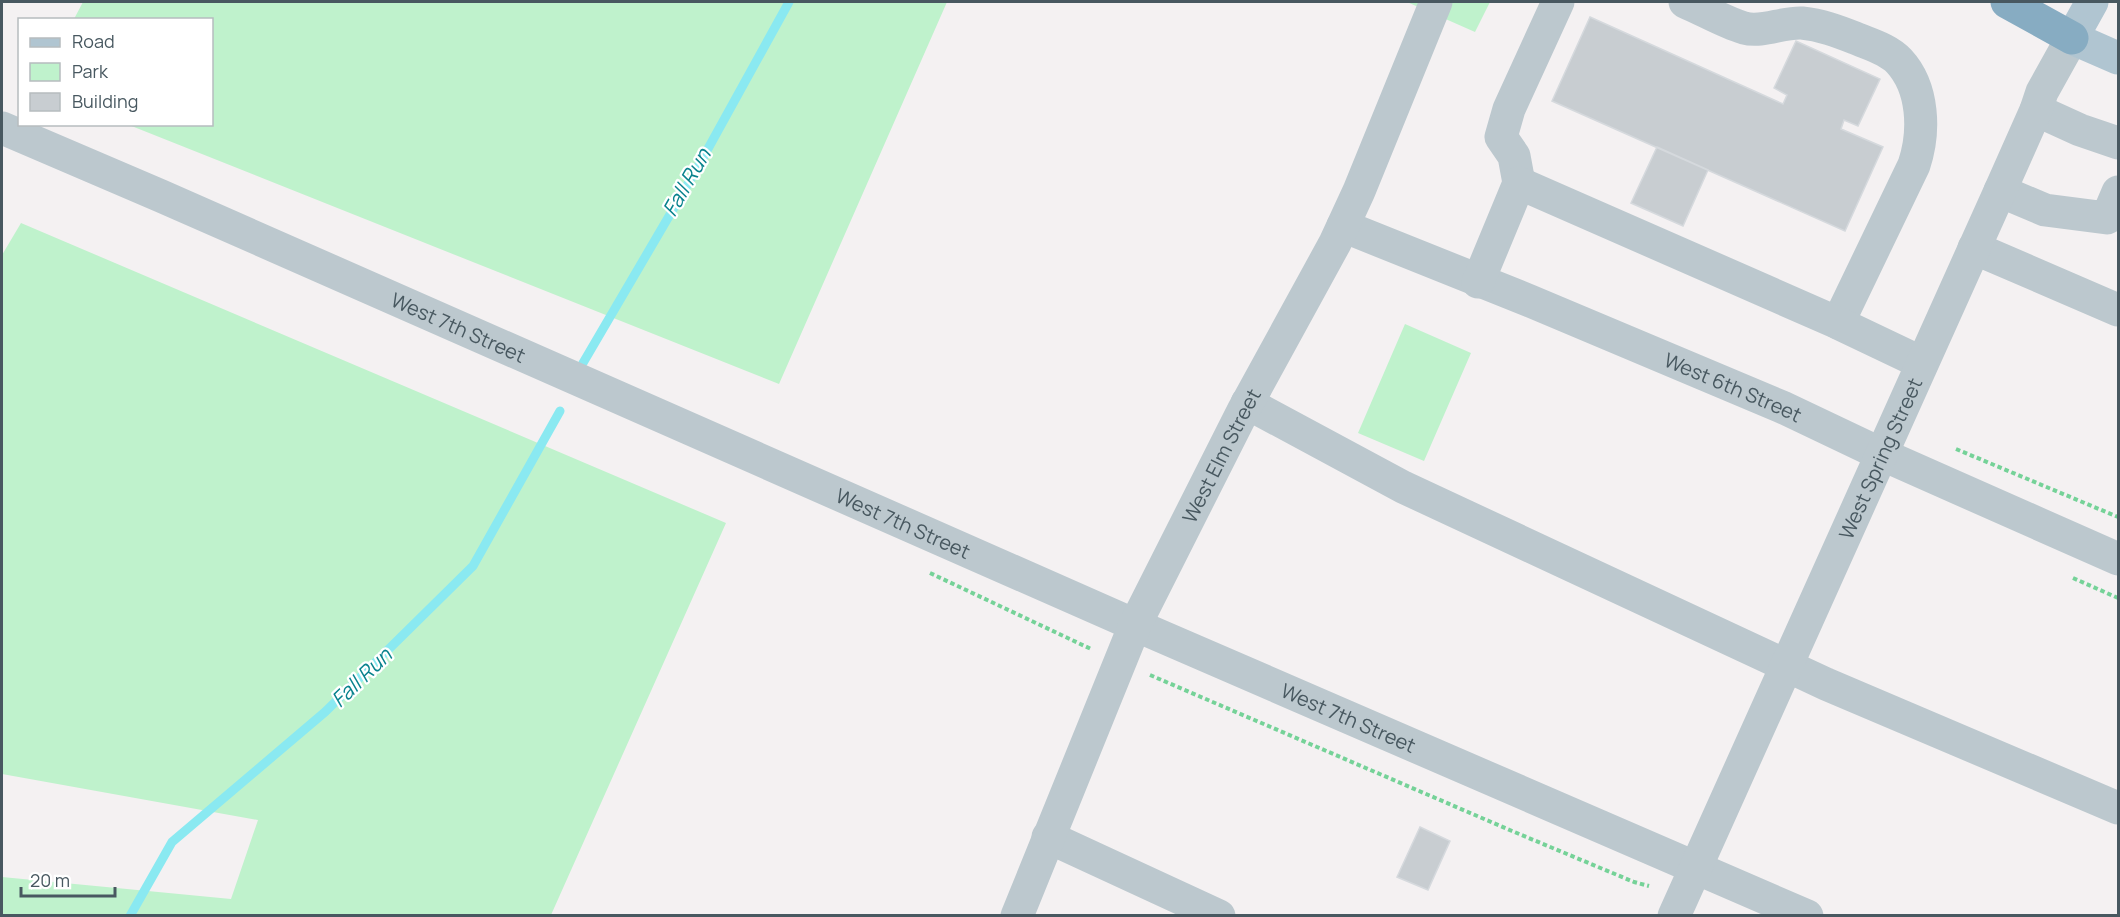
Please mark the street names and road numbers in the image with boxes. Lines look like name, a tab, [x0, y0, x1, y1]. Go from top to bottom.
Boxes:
street label: West 7th Street	[387, 286, 530, 369]
street label: West 6th Street	[1660, 346, 1806, 428]
street label: West Spring Street	[1832, 373, 1928, 543]
street label: West Elm Street	[1175, 383, 1266, 527]
street label: West 7th Street	[832, 481, 975, 564]
street label: West 7th Street	[1277, 676, 1420, 759]

